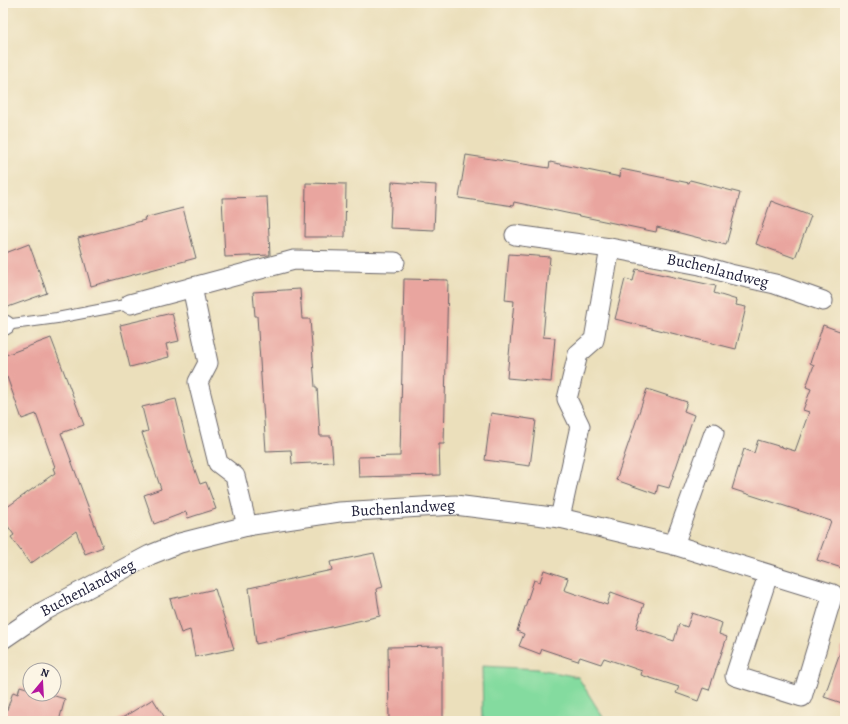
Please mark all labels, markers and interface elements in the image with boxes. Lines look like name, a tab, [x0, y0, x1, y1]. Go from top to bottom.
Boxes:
street label: Buchenlandweg	[665, 248, 771, 293]
street label: Buchenlandweg	[350, 494, 456, 522]
street label: Buchenlandweg	[36, 554, 139, 622]
north arrow	[22, 662, 62, 702]
text: N	[39, 665, 51, 681]

